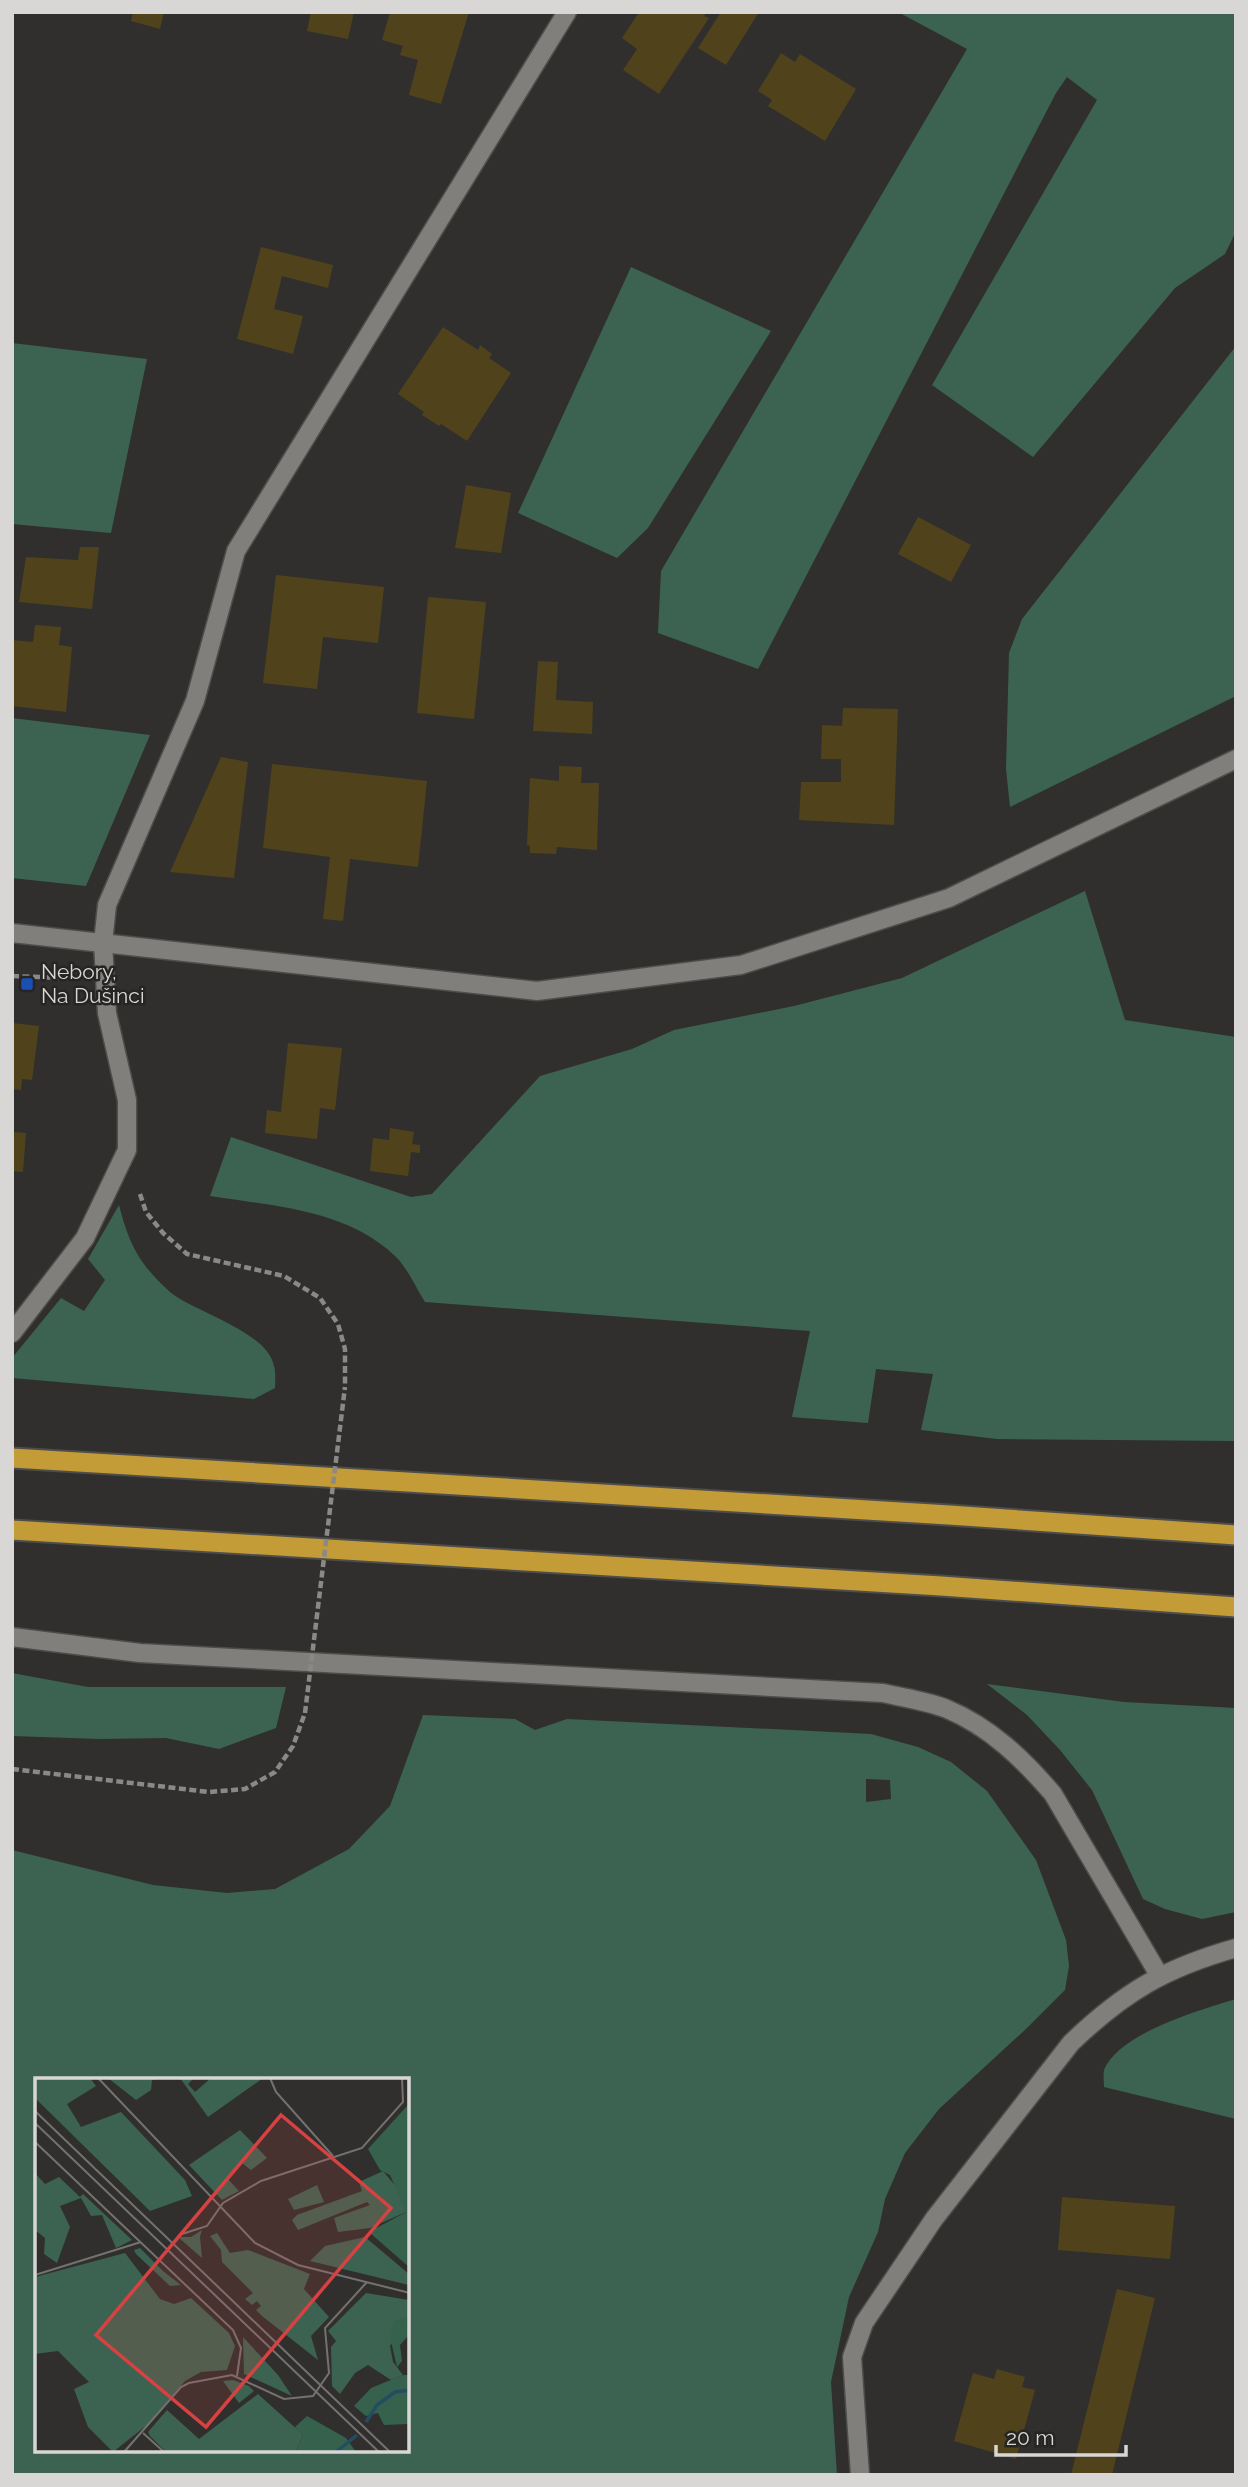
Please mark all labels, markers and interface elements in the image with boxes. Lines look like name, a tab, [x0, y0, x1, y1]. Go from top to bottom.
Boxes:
place label: Nebory, Na Dušinci	[41, 959, 144, 1008]
marker: Nebory, Na Dušinci	[19, 976, 35, 992]
inset map	[35, 2078, 410, 2452]
scale bar	[996, 2414, 1126, 2458]
text: 20 m	[1006, 2425, 1054, 2450]

